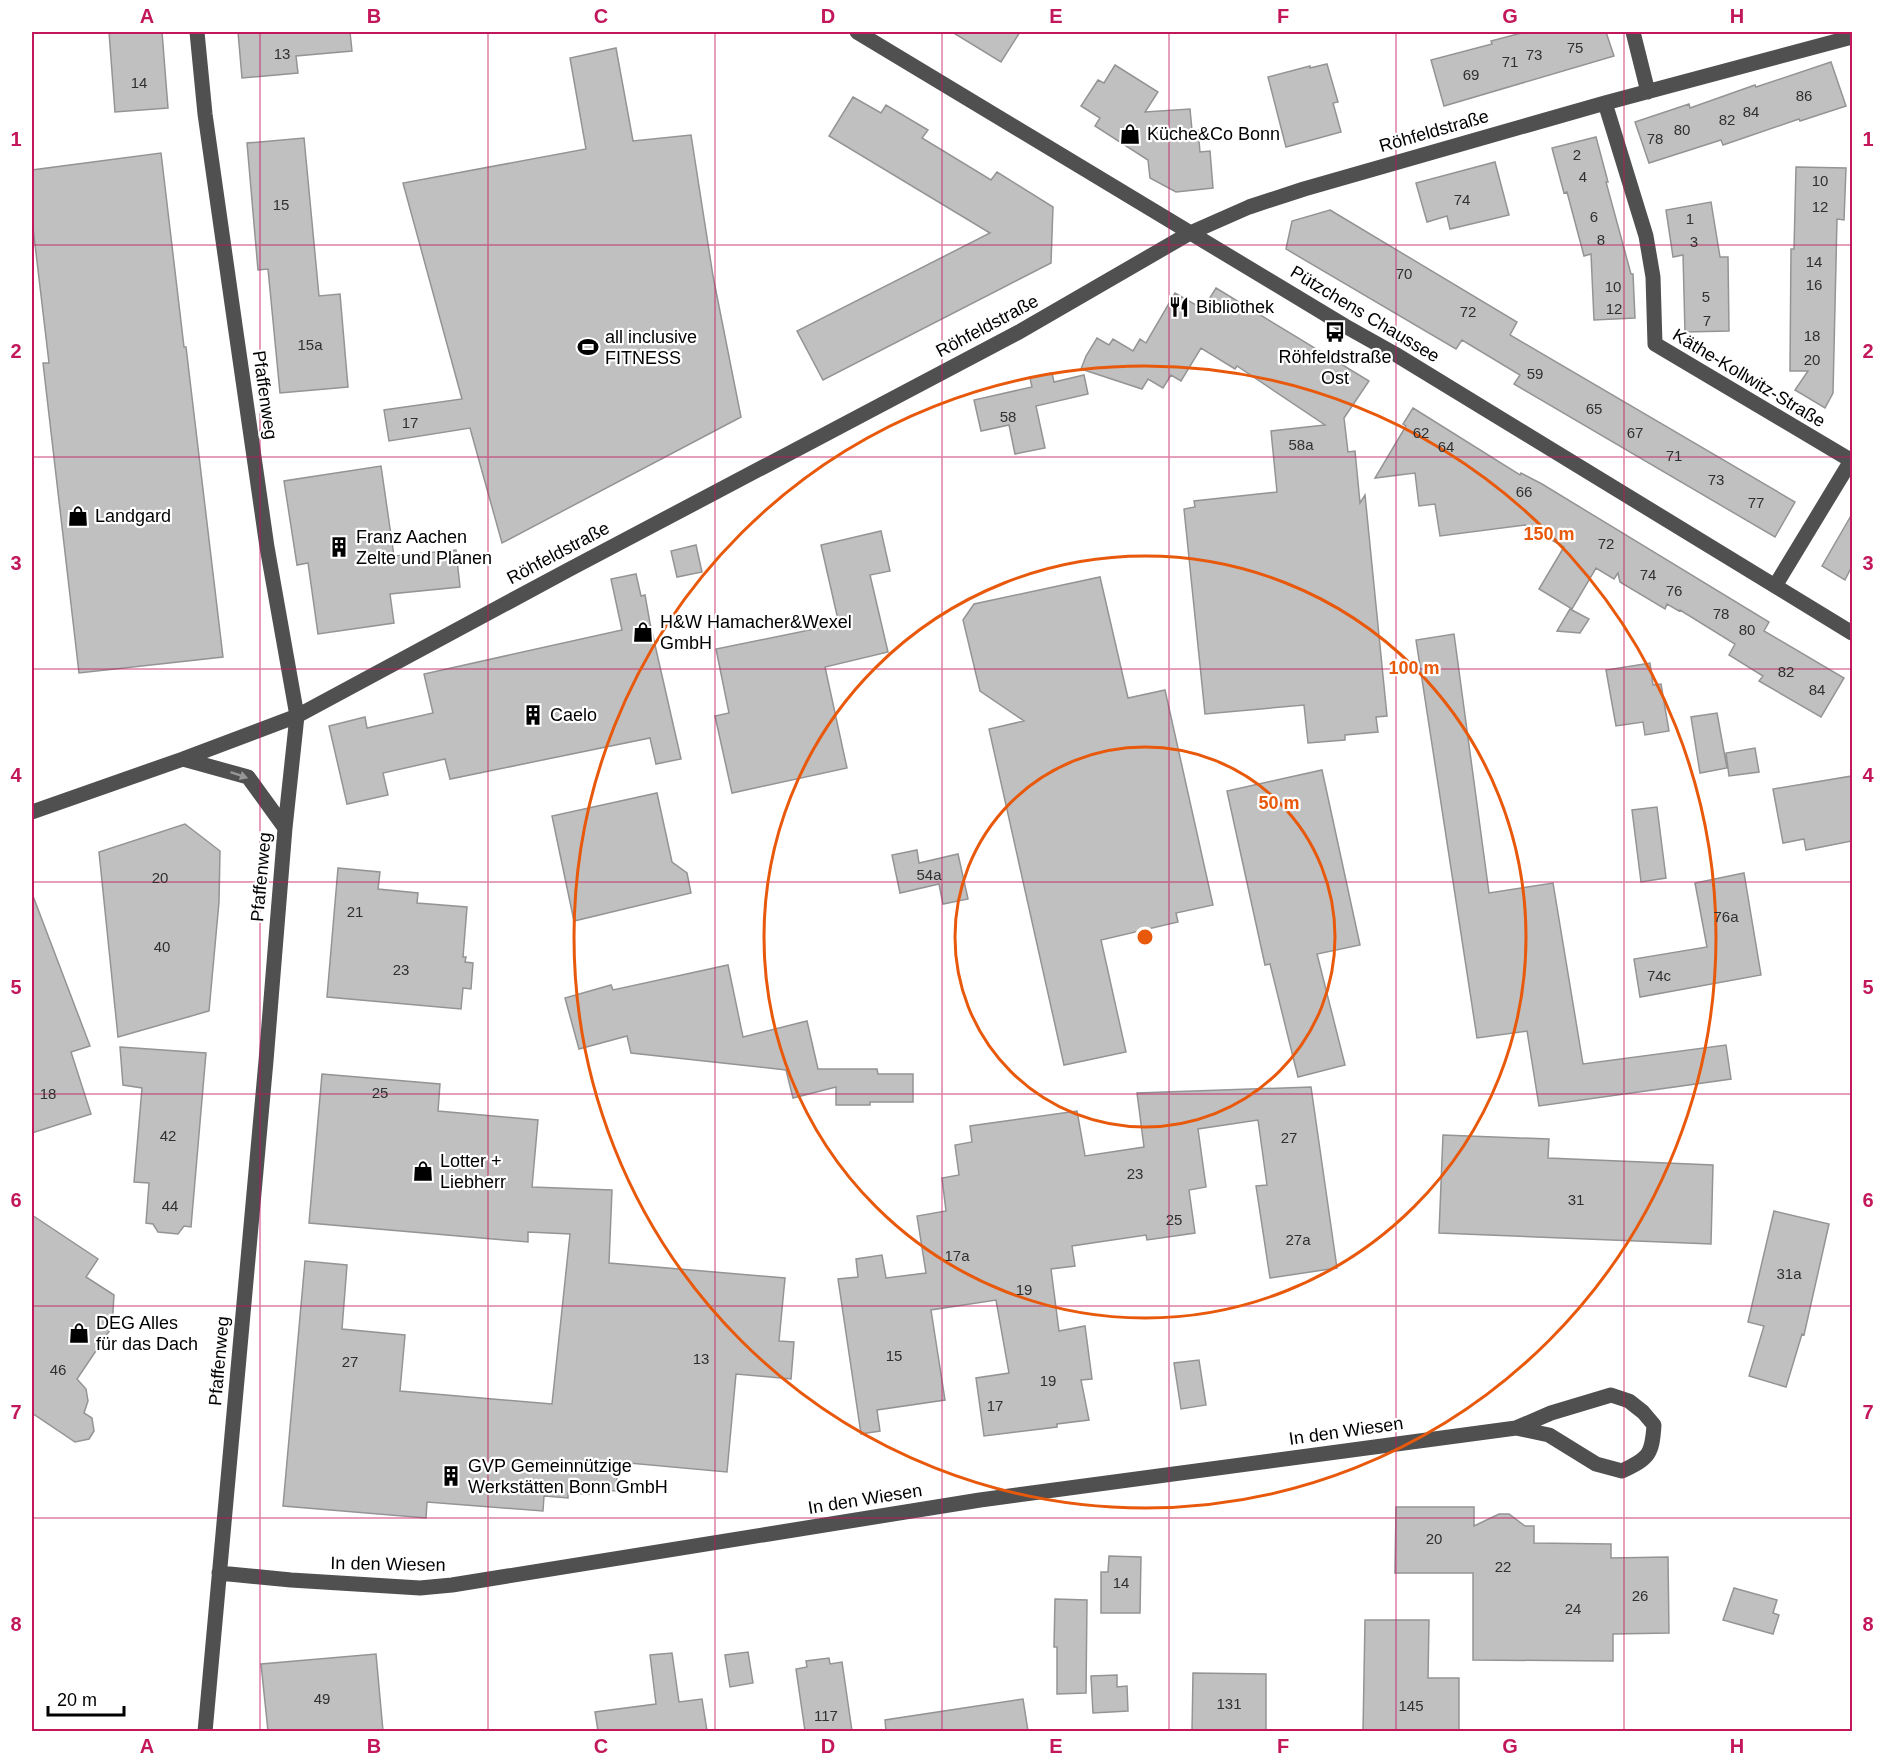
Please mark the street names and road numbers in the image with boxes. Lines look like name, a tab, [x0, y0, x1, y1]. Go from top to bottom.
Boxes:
street label: Röhfeldstraße	[1377, 106, 1491, 156]
street label: Pützchens Chaussee	[1287, 262, 1443, 366]
street label: Röhfeldstraße	[932, 291, 1042, 361]
street label: Käthe-Kollwitz-Straße	[1669, 325, 1829, 431]
street label: Pfaffenweg	[249, 349, 281, 441]
street label: Röhfeldstraße	[503, 518, 613, 588]
street label: Pfaffenweg	[247, 831, 275, 923]
street label: Pfaffenweg	[205, 1315, 233, 1407]
street label: In den Wiesen	[1288, 1413, 1404, 1449]
street label: In den Wiesen	[807, 1480, 923, 1518]
street label: In den Wiesen	[330, 1553, 446, 1575]

